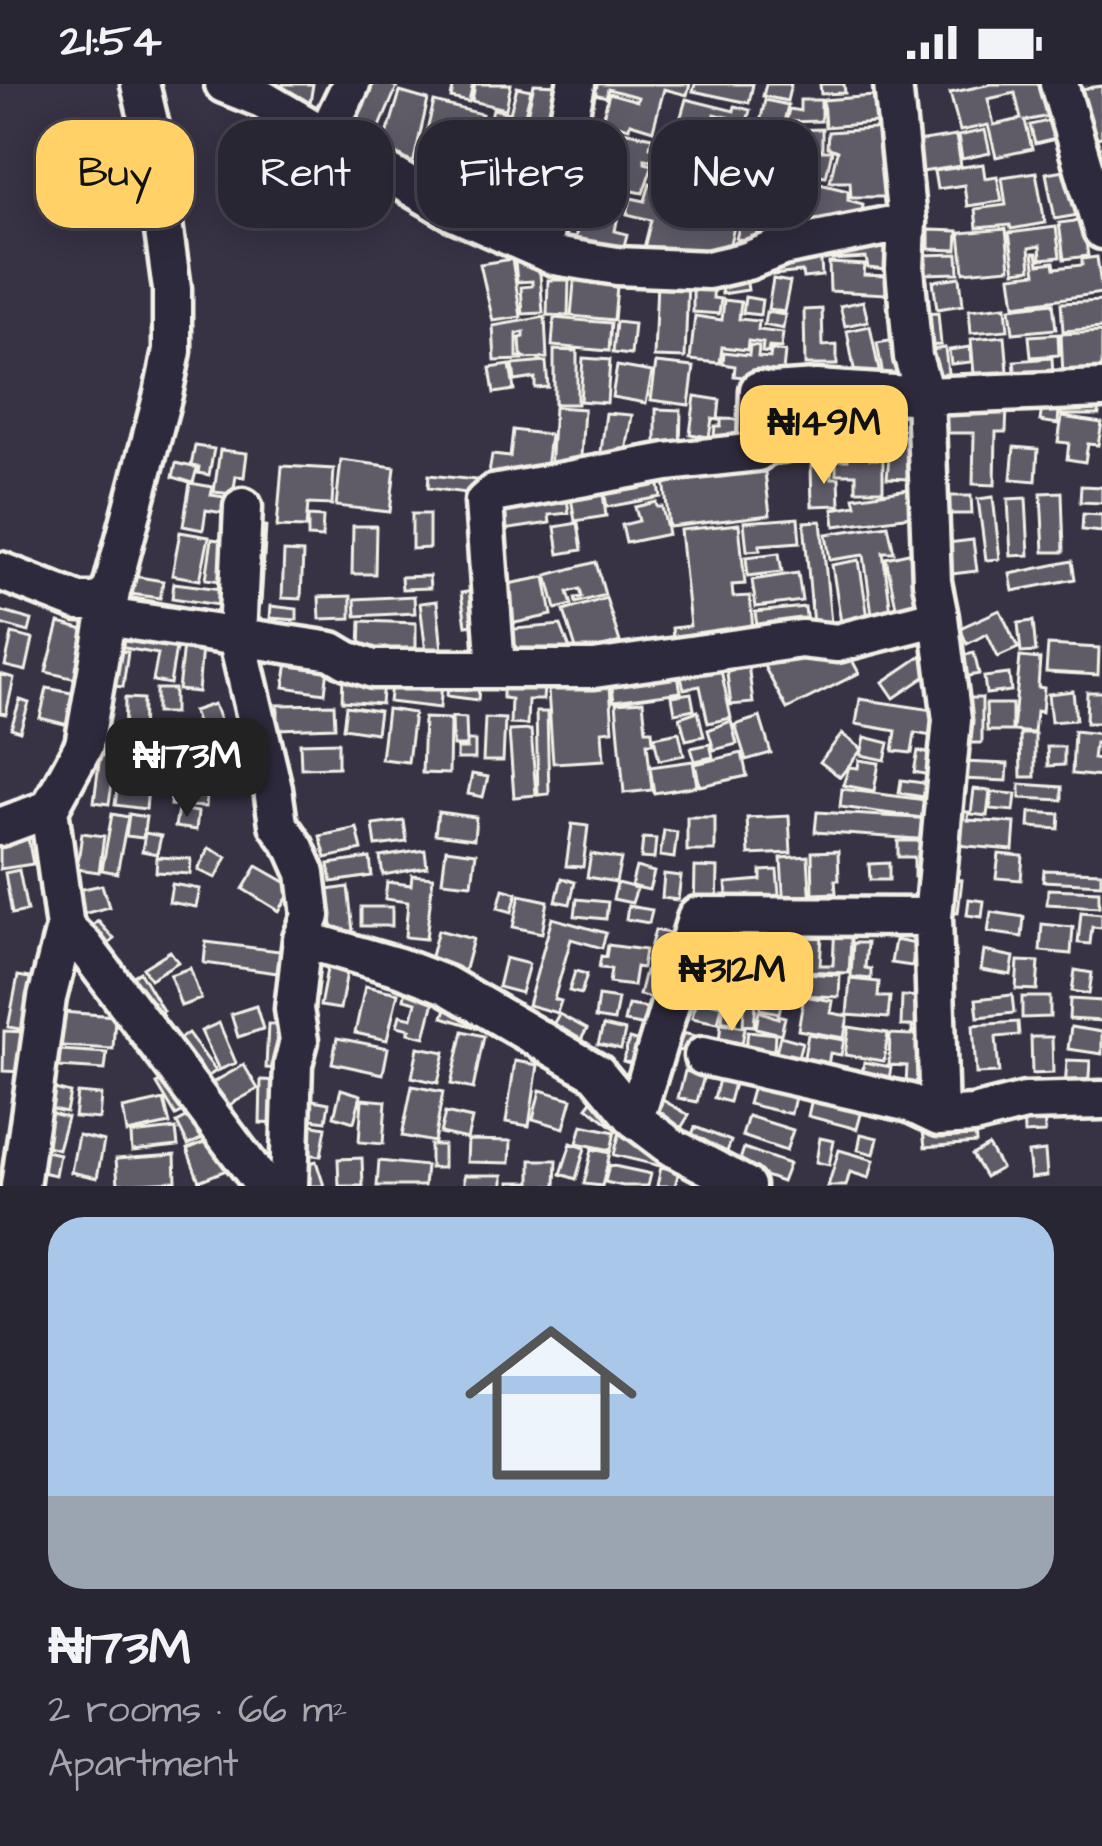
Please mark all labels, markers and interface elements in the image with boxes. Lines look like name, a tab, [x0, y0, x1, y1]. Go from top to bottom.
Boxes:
text: 21:54	[60, 11, 162, 73]
chip: Buy	[36, 120, 194, 228]
chip: Rent	[218, 120, 393, 228]
chip: Filters	[417, 120, 627, 228]
chip: New	[651, 120, 818, 228]
pin: ₦149M	[740, 385, 908, 487]
text: ₦149M	[767, 397, 881, 451]
pin: ₦173M	[103, 718, 271, 820]
text: ₦173M	[132, 730, 242, 784]
pin: ₦312M	[648, 932, 816, 1034]
text: ₦312M	[678, 944, 786, 998]
icon: home	[443, 1295, 659, 1511]
text: ₦173M	[48, 1613, 191, 1684]
text: 2 rooms · 66 m²	[48, 1684, 347, 1738]
text: Apartment	[48, 1738, 239, 1792]

